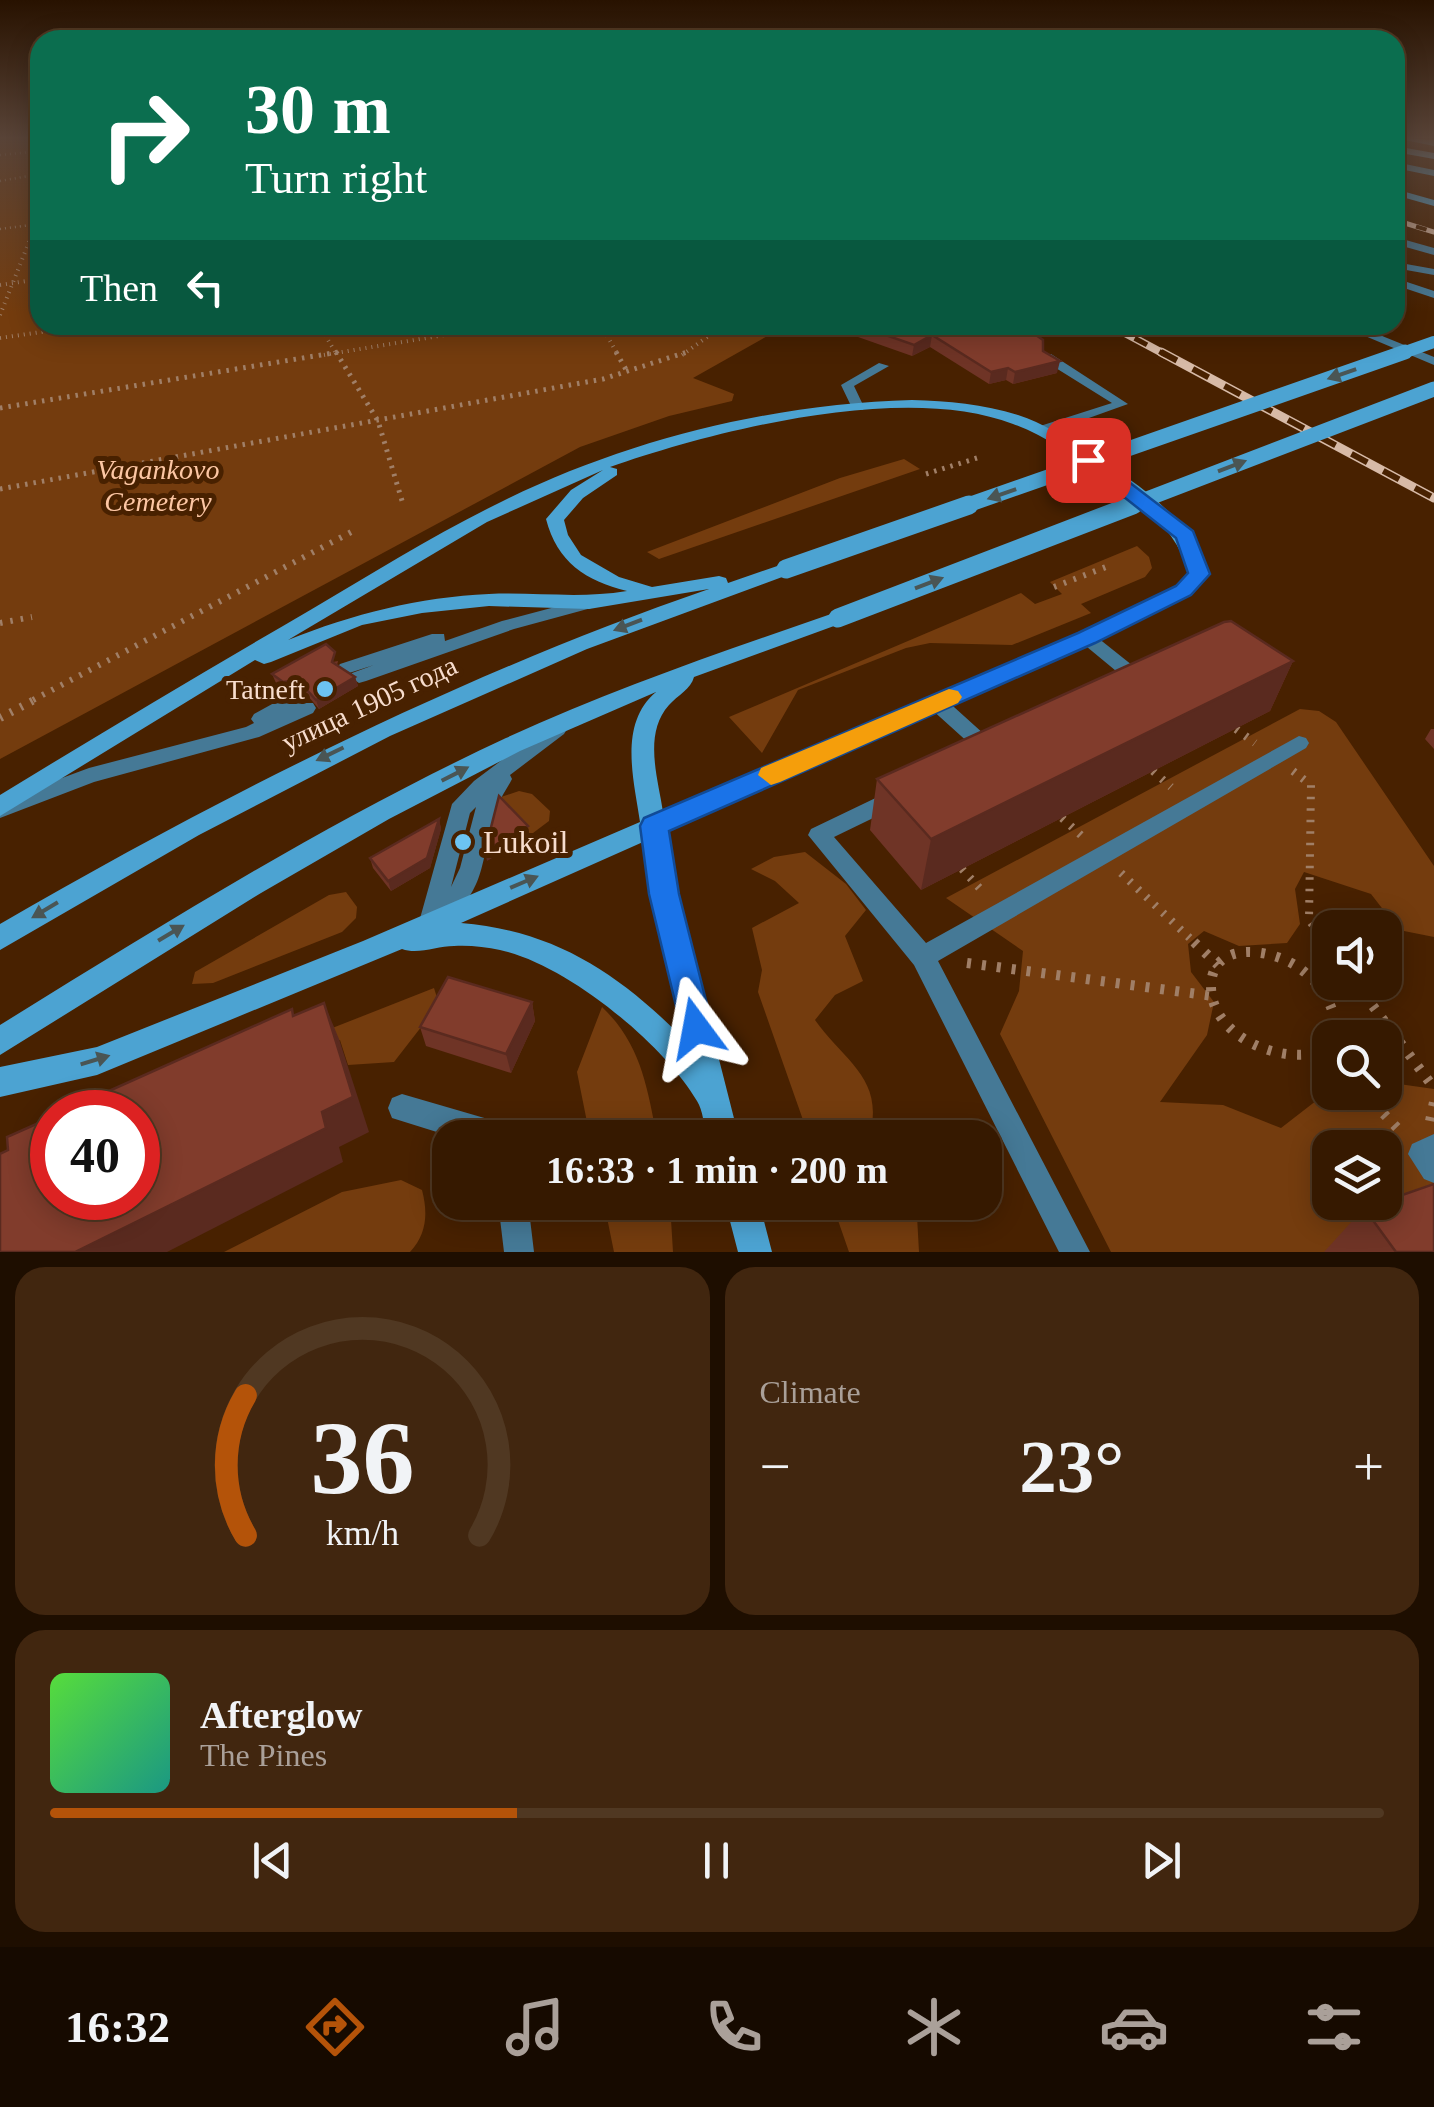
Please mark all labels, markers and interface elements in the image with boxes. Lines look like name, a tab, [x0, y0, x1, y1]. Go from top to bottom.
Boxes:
icon: right	[80, 70, 210, 200]
text: 30 m	[245, 71, 391, 148]
text: Turn right	[245, 153, 427, 203]
icon: left	[178, 260, 233, 315]
text: Then	[80, 267, 158, 309]
one-way arrow	[1327, 367, 1357, 382]
pin	[1046, 418, 1131, 503]
icon: arrive	[1061, 433, 1116, 488]
park label: Vagankovo Cemetery	[97, 454, 219, 517]
one-way arrow	[1217, 458, 1247, 474]
one-way arrow	[987, 487, 1017, 502]
one-way arrow	[914, 575, 944, 590]
one-way arrow	[613, 618, 643, 633]
street label: улица 1905 года	[277, 649, 462, 758]
place label: Tatneft	[226, 674, 305, 705]
marker: Tatneft	[314, 678, 336, 700]
one-way arrow	[315, 745, 344, 762]
one-way arrow	[440, 766, 469, 783]
place label: Lukoil	[483, 824, 568, 860]
marker: Lukoil	[452, 831, 474, 853]
one-way arrow	[509, 874, 539, 890]
one-way arrow	[31, 901, 59, 918]
map controls	[1312, 910, 1402, 1220]
button: sound	[1312, 910, 1402, 1000]
one-way arrow	[157, 925, 185, 942]
position arrow	[644, 976, 748, 1080]
button: search	[1312, 1020, 1402, 1110]
one-way arrow	[80, 1052, 110, 1067]
speed limit sign: 40	[30, 1090, 160, 1220]
button: layers	[1312, 1130, 1402, 1220]
text: 16:33 · 1 min · 200 m	[546, 1149, 888, 1191]
text: Climate	[760, 1374, 861, 1410]
text: 36	[310, 1400, 414, 1515]
text: 23°	[1019, 1425, 1124, 1508]
text: −	[760, 1436, 791, 1497]
text: +	[1353, 1436, 1384, 1497]
text: km/h	[326, 1513, 399, 1553]
text: Afterglow	[200, 1694, 362, 1736]
text: The Pines	[200, 1737, 327, 1773]
icon: previous	[245, 1833, 300, 1888]
icon: pause	[689, 1833, 744, 1888]
icon: next	[1134, 1833, 1189, 1888]
icon: directions	[300, 1992, 370, 2062]
icon: music	[500, 1992, 570, 2062]
icon: phone	[699, 1992, 769, 2062]
icon: climate	[899, 1992, 969, 2062]
icon: car	[1099, 1992, 1169, 2062]
icon: filters	[1299, 1992, 1369, 2062]
text: 16:32	[65, 2002, 170, 2052]

